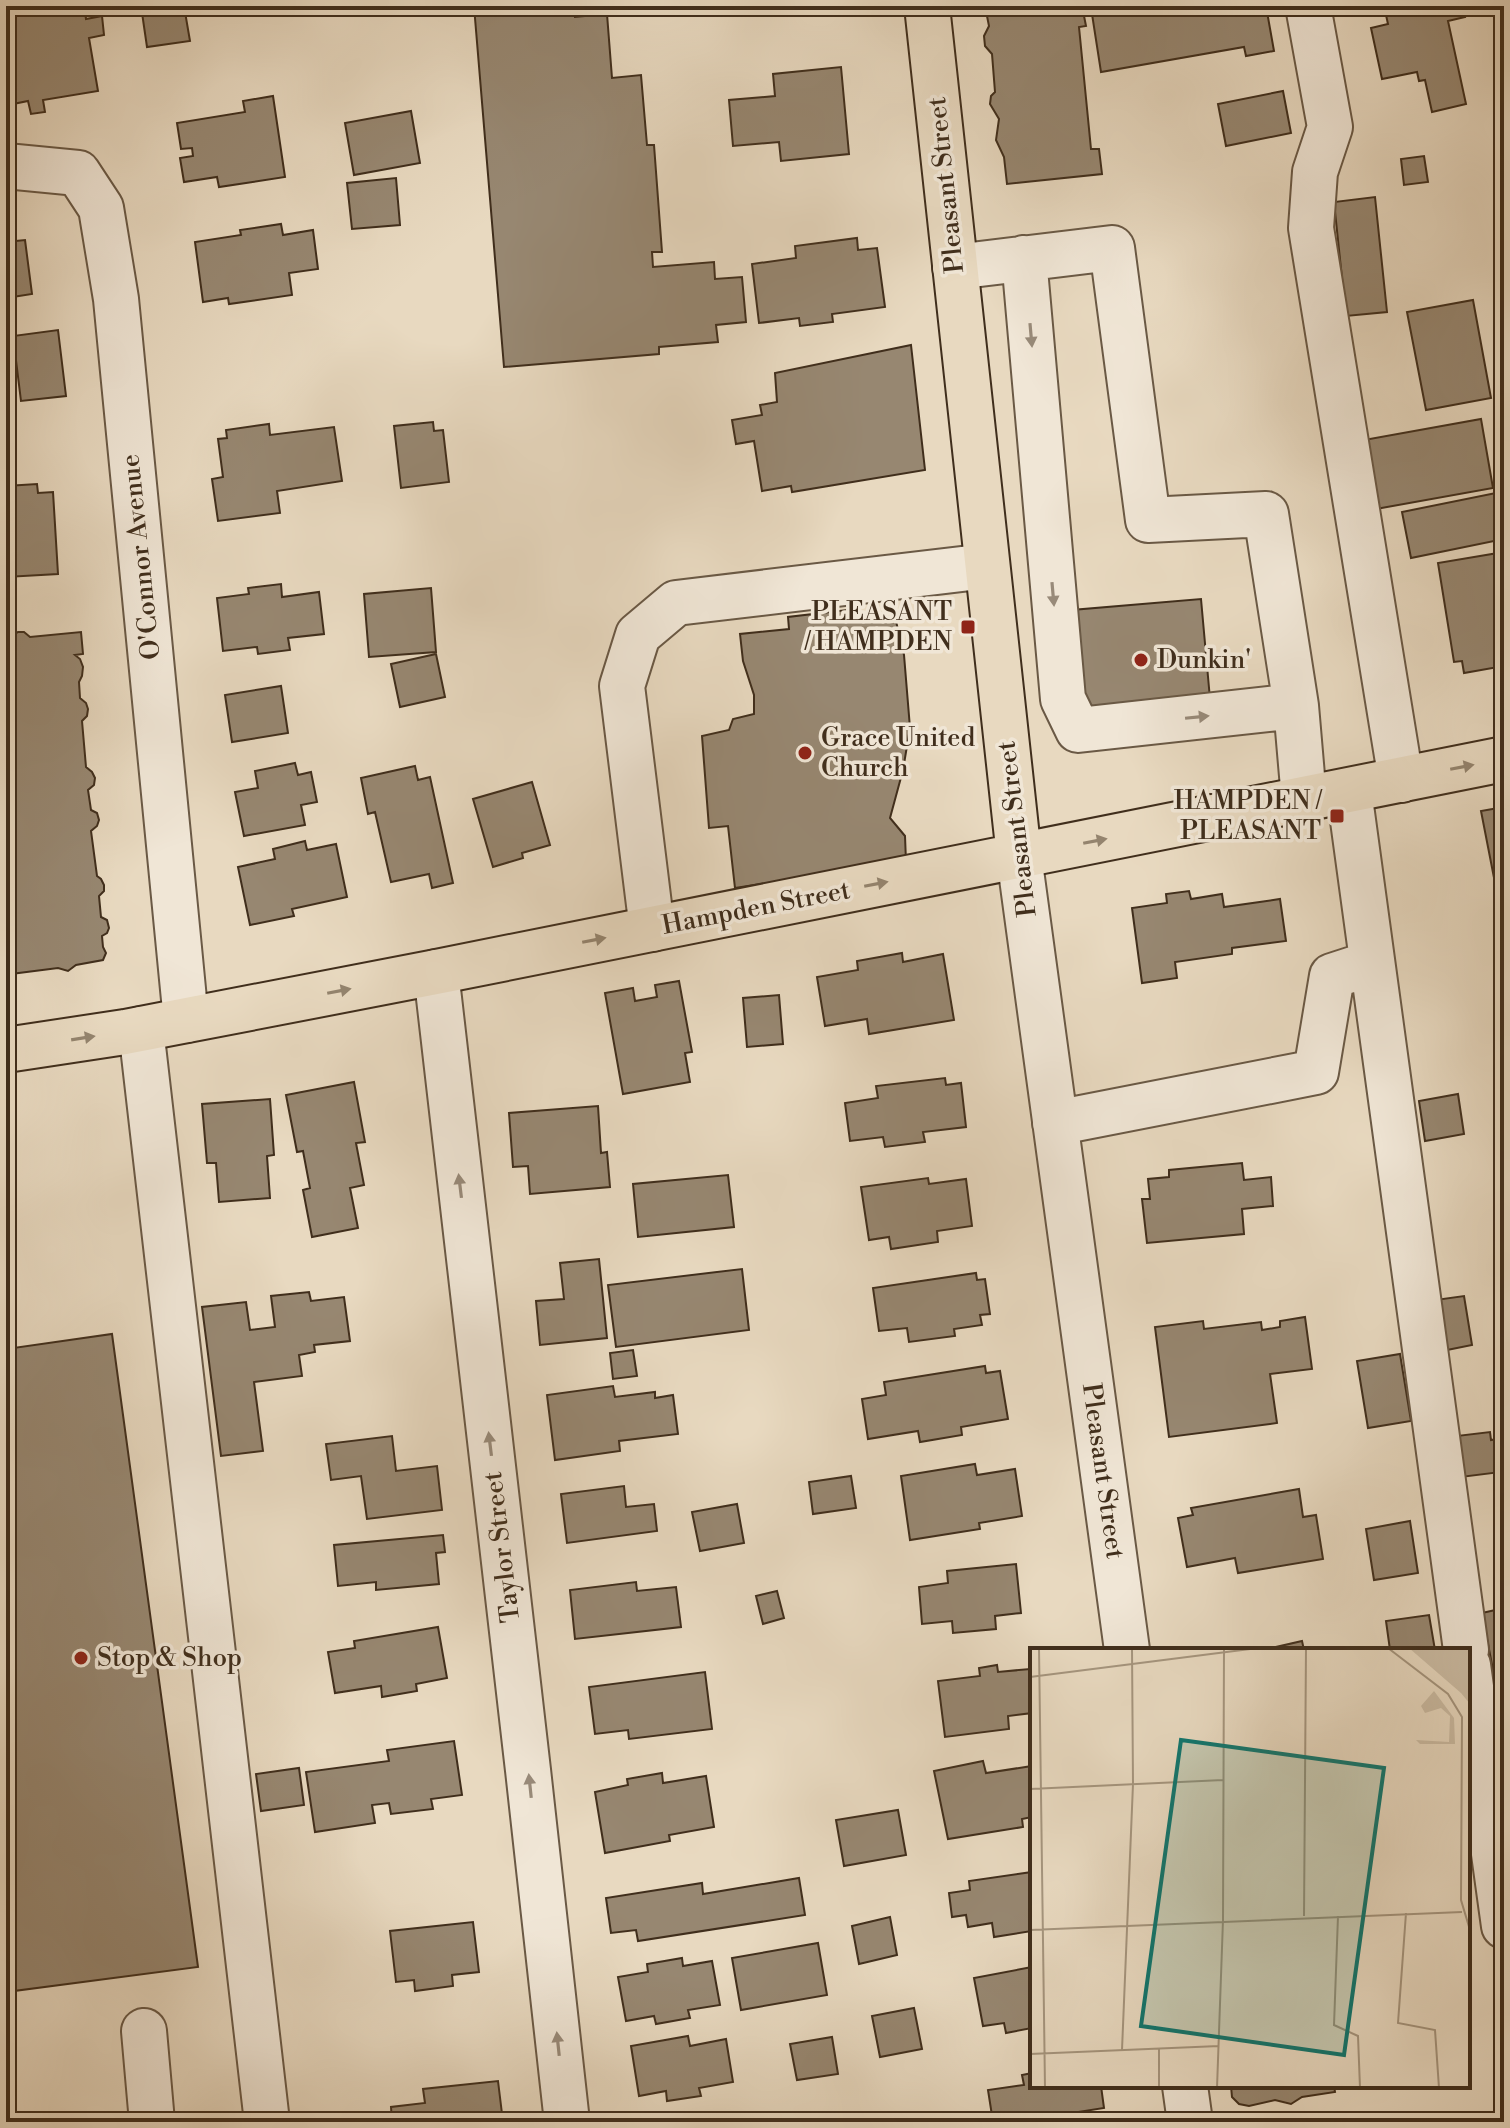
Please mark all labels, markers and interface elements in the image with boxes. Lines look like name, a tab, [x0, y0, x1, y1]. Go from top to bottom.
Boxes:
street label: Pleasant Street	[921, 95, 971, 275]
one-way arrow	[1024, 323, 1037, 348]
street label: O'Connor Avenue	[114, 453, 168, 661]
one-way arrow	[1047, 582, 1060, 607]
place label: PLEASANT / HAMPDEN	[804, 596, 953, 658]
marker: PLEASANT / HAMPDEN	[959, 618, 977, 636]
place label: Dunkin'	[1157, 644, 1251, 676]
marker: Dunkin'	[1132, 651, 1150, 669]
one-way arrow	[1185, 711, 1210, 724]
place label: Grace United Church	[821, 722, 975, 784]
street label: Pleasant Street	[990, 739, 1044, 919]
marker: Grace United Church	[796, 744, 814, 762]
one-way arrow	[1450, 761, 1475, 773]
place label: HAMPDEN / PLEASANT	[1174, 785, 1323, 847]
marker: HAMPDEN / PLEASANT	[1328, 807, 1346, 825]
one-way arrow	[1083, 834, 1108, 846]
street label: Hampden Street	[659, 874, 853, 942]
one-way arrow	[864, 877, 889, 890]
one-way arrow	[581, 934, 606, 946]
one-way arrow	[326, 984, 351, 996]
one-way arrow	[71, 1031, 96, 1044]
one-way arrow	[454, 1173, 467, 1198]
street label: Pleasant Street	[1075, 1381, 1131, 1561]
one-way arrow	[484, 1431, 497, 1456]
street label: Taylor Street	[477, 1470, 527, 1624]
place label: Stop & Shop	[97, 1642, 242, 1674]
inset map	[1030, 1648, 1470, 2088]
marker: Stop & Shop	[72, 1649, 90, 1667]
one-way arrow	[523, 1773, 536, 1798]
one-way arrow	[552, 2032, 565, 2057]

